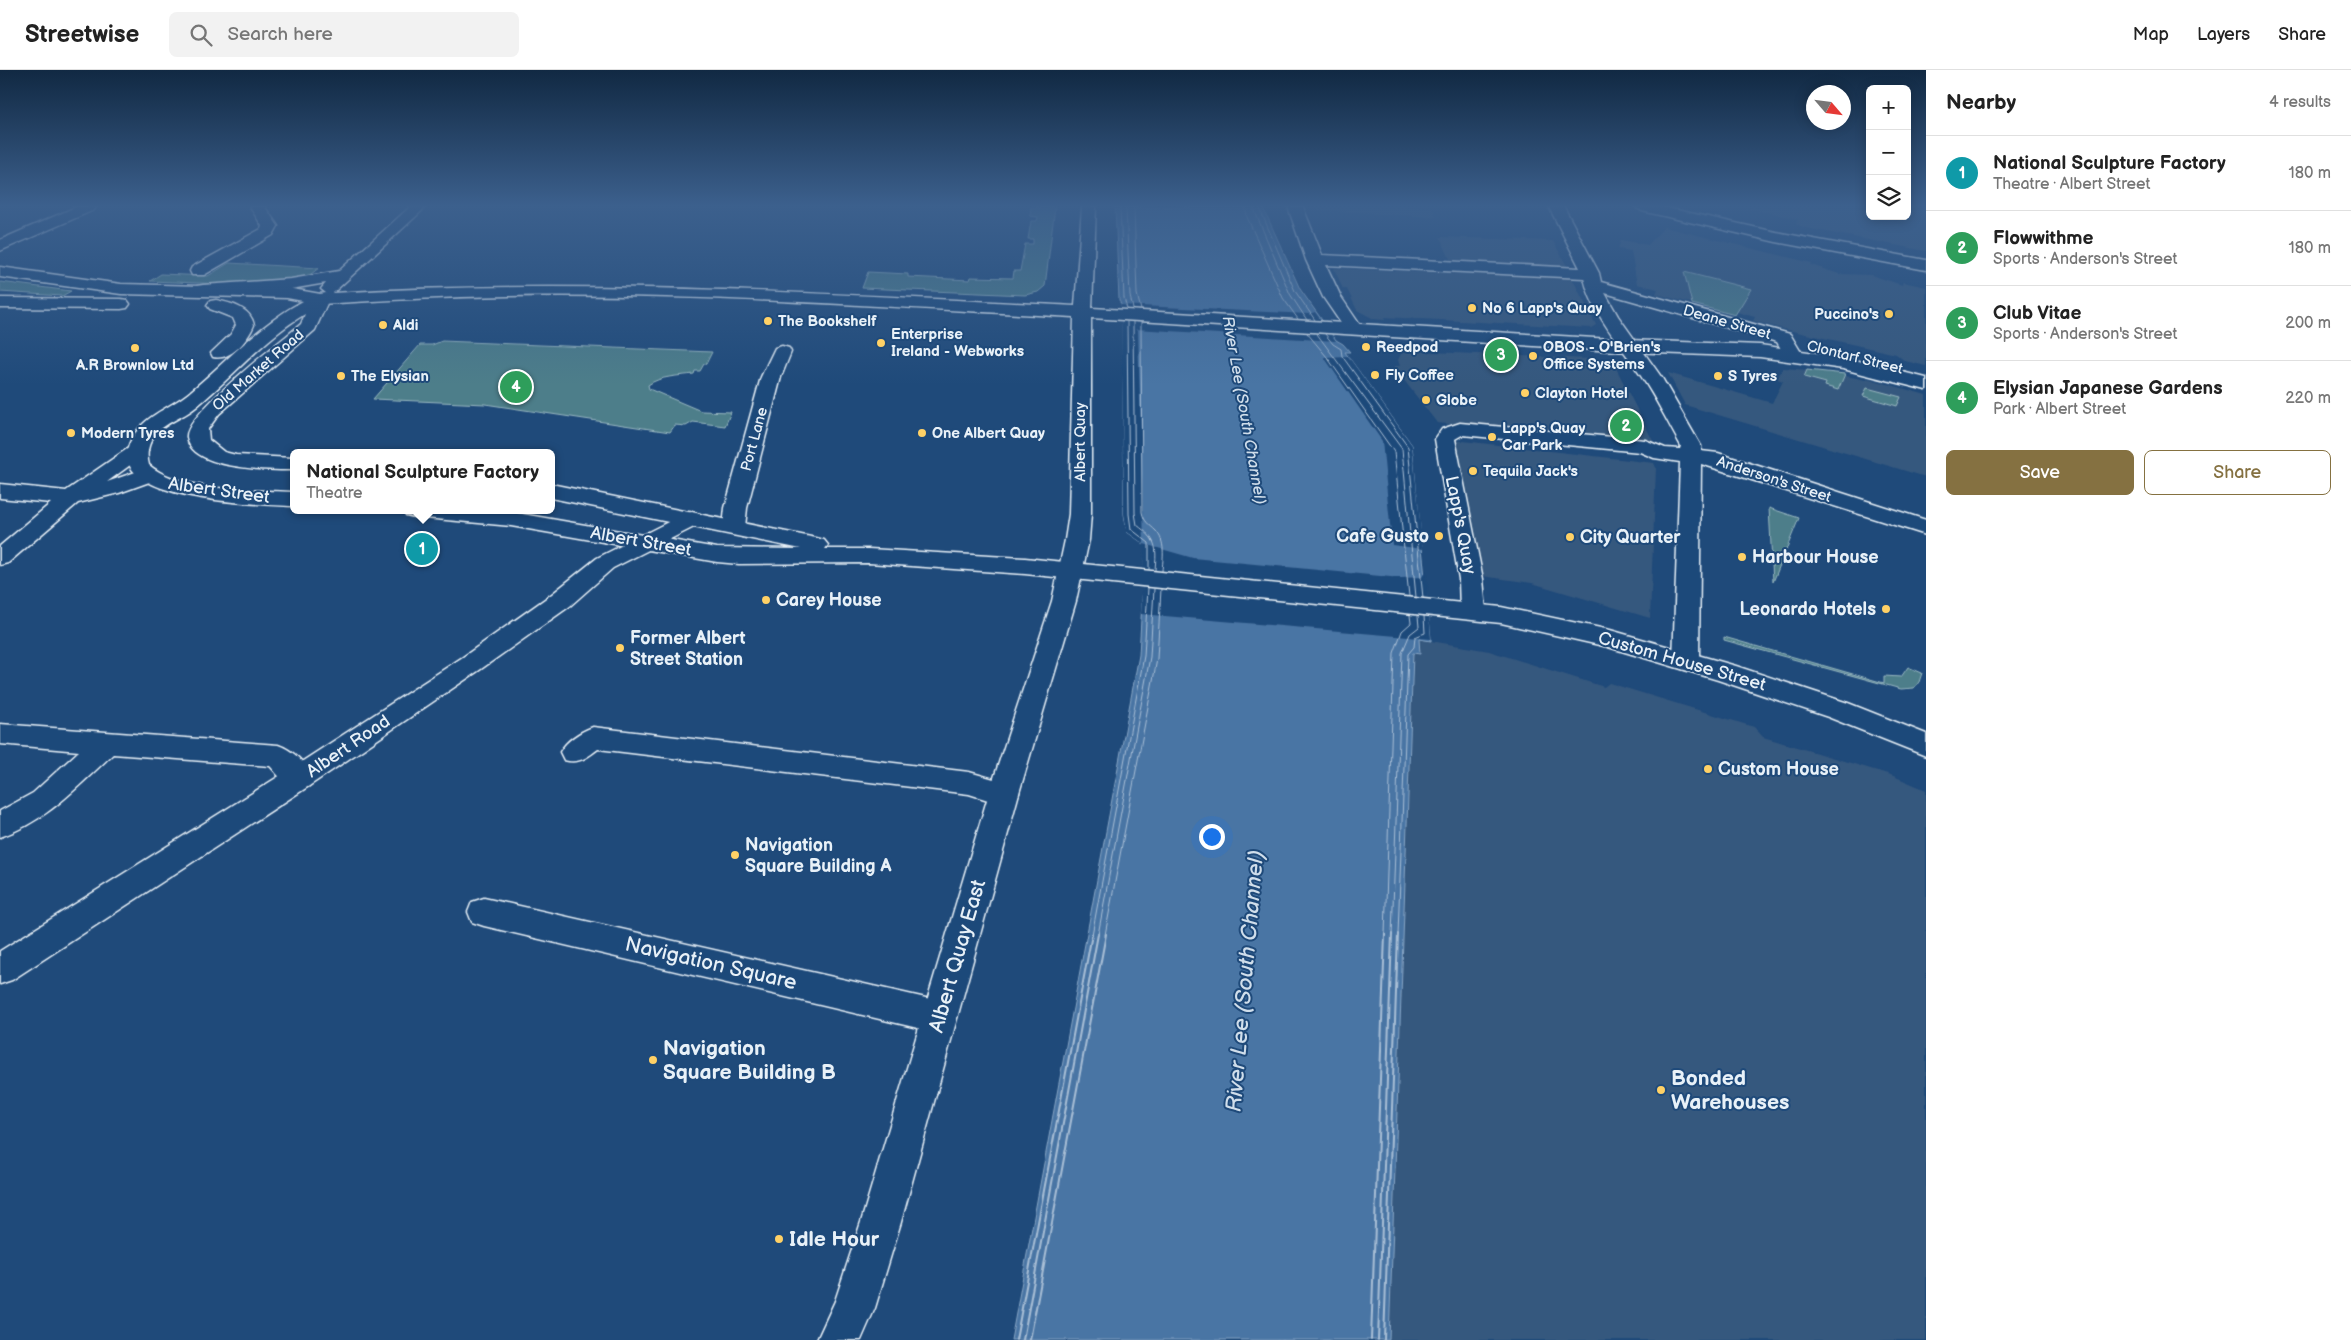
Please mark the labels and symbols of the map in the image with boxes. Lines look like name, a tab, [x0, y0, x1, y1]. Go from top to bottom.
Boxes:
north arrow	[1806, 85, 1851, 130]
place label: No 6 Lapp's Quay	[1482, 299, 1603, 318]
street label: Deane Street	[1681, 301, 1773, 344]
marker: No 6 Lapp's Quay	[1466, 302, 1478, 314]
place label: Puccino's	[1814, 305, 1879, 324]
marker: Puccino's	[1883, 308, 1895, 320]
place label: The Bookshelf	[778, 312, 877, 331]
marker: The Bookshelf	[762, 315, 774, 327]
water label: River Lee (South Channel)	[1218, 315, 1269, 506]
place label: Aldi	[392, 316, 418, 335]
marker: Aldi	[377, 319, 389, 331]
street label: Old Market Road	[209, 325, 308, 415]
place label: Enterprise Ireland - Webworks	[891, 325, 1024, 361]
pin: 3	[1485, 336, 1517, 374]
street label: Clontarf Street	[1805, 336, 1905, 379]
marker: Enterprise Ireland - Webworks	[875, 337, 887, 349]
place label: Reedpod	[1376, 338, 1438, 357]
place label: OBOS - O'Brien's Office Systems	[1543, 338, 1661, 374]
marker: Reedpod	[1360, 341, 1372, 353]
marker: A.R Brownlow Ltd	[129, 342, 141, 354]
marker: OBOS - O'Brien's Office Systems	[1527, 350, 1539, 362]
place label: A.R Brownlow Ltd	[75, 356, 194, 375]
place label: Fly Coffee	[1385, 366, 1454, 385]
place label: The Elysian	[351, 367, 429, 386]
place label: S Tyres	[1728, 367, 1777, 386]
pin: 4	[500, 368, 532, 406]
marker: Fly Coffee	[1369, 369, 1381, 381]
marker: The Elysian	[335, 370, 347, 382]
marker: S Tyres	[1712, 370, 1724, 382]
place label: Clayton Hotel	[1535, 384, 1628, 403]
marker: Clayton Hotel	[1519, 387, 1531, 399]
place label: Globe	[1436, 391, 1477, 410]
marker: Globe	[1420, 394, 1432, 406]
street label: Albert Quay	[1071, 402, 1090, 482]
street label: Port Lane	[737, 405, 772, 473]
pin: 2	[1610, 407, 1642, 445]
place label: Lapp's Quay Car Park	[1502, 419, 1586, 455]
place label: Modern Tyres	[81, 424, 174, 443]
place label: One Albert Quay	[932, 424, 1045, 443]
marker: Modern Tyres	[65, 427, 77, 439]
marker: One Albert Quay	[916, 427, 928, 439]
marker: Lapp's Quay Car Park	[1486, 431, 1498, 443]
street label: Anderson's Street	[1714, 452, 1834, 507]
place label: Tequila Jack's	[1483, 462, 1578, 481]
marker: Tequila Jack's	[1467, 465, 1479, 477]
street label: Albert Street	[167, 473, 271, 508]
street label: Lapp's Quay	[1441, 474, 1480, 577]
street label: Albert Street	[589, 522, 693, 561]
place label: Cafe Gusto	[1336, 526, 1429, 547]
place label: City Quarter	[1580, 527, 1681, 548]
pin: 1	[406, 530, 438, 568]
marker: Cafe Gusto	[1433, 530, 1445, 542]
marker: City Quarter	[1564, 531, 1576, 543]
place label: Harbour House	[1752, 547, 1879, 568]
marker: Harbour House	[1736, 551, 1748, 563]
place label: Carey House	[776, 590, 882, 611]
marker: Carey House	[760, 594, 772, 606]
place label: Leonardo Hotels	[1740, 599, 1876, 620]
marker: Leonardo Hotels	[1880, 603, 1892, 615]
street label: Custom House Street	[1596, 627, 1769, 696]
place label: Former Albert Street Station	[630, 628, 746, 670]
marker: Former Albert Street Station	[614, 642, 626, 654]
street label: Albert Road	[302, 711, 394, 782]
place label: Custom House	[1718, 759, 1839, 780]
marker: Custom House	[1702, 763, 1714, 775]
your location	[1199, 824, 1225, 850]
place label: Navigation Square Building A	[745, 835, 892, 877]
marker: Navigation Square Building A	[729, 849, 741, 861]
water label: River Lee (South Channel)	[1221, 849, 1270, 1113]
street label: Albert Quay East	[924, 876, 991, 1036]
street label: Navigation Square	[623, 932, 799, 995]
place label: Navigation Square Building B	[663, 1036, 836, 1085]
marker: Navigation Square Building B	[647, 1054, 659, 1066]
place label: Bonded Warehouses	[1671, 1066, 1789, 1115]
marker: Bonded Warehouses	[1655, 1084, 1667, 1096]
place label: Idle Hour	[789, 1227, 880, 1252]
marker: Idle Hour	[773, 1233, 785, 1245]

